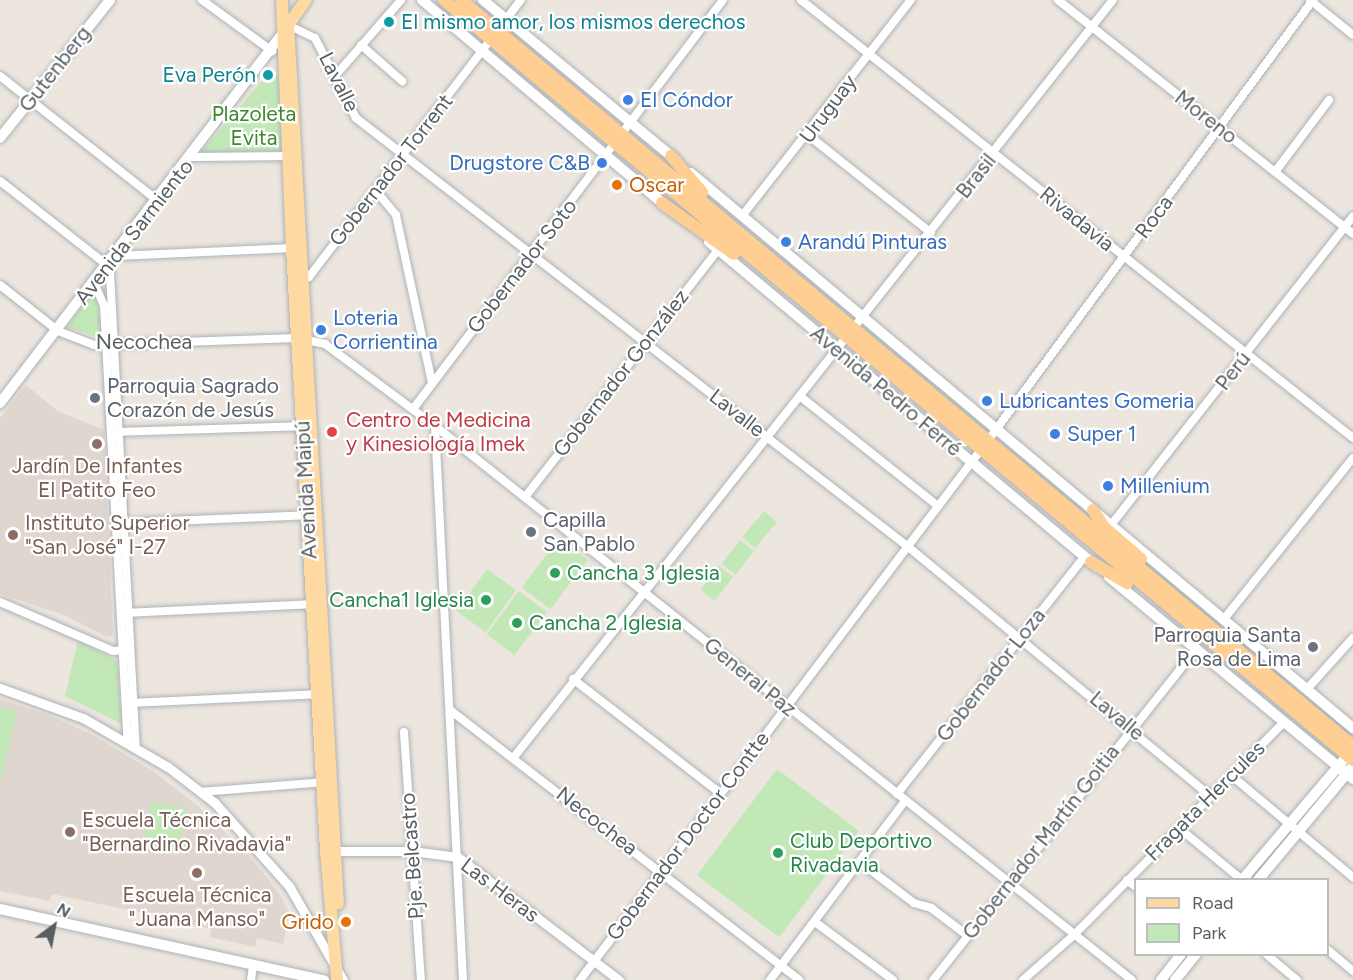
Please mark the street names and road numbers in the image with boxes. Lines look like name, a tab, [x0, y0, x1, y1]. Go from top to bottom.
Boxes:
street label: Gutenberg	[14, 21, 96, 117]
street label: Lavalle	[313, 48, 365, 116]
street label: Uruguay	[794, 70, 862, 148]
street label: Moreno	[1170, 85, 1242, 149]
street label: Gobernador Torrent	[324, 89, 458, 251]
street label: Brasil	[951, 149, 1001, 203]
street label: Avenida Sarmiento	[69, 154, 199, 310]
street label: Rivadavia	[1035, 181, 1119, 257]
street label: Roca	[1130, 190, 1178, 244]
street label: Gobernador Soto	[462, 194, 582, 338]
street label: Gobernador González	[548, 284, 694, 462]
street label: Avenida Pedro Ferré	[805, 320, 967, 462]
street label: Necochea	[96, 329, 192, 355]
street label: Perú	[1210, 347, 1256, 395]
street label: Lavalle	[704, 384, 770, 442]
street label: Avenida Maipú	[290, 420, 322, 560]
street label: Gobernador Loza	[931, 603, 1051, 747]
street label: General Paz	[699, 632, 801, 722]
street label: Lavalle	[1085, 686, 1149, 746]
street label: Gobernador Doctor Contte	[601, 727, 775, 945]
street label: Fragata Hercules	[1140, 736, 1270, 866]
street label: Gobernador Martín Goitia	[957, 740, 1125, 944]
street label: Necochea	[551, 781, 643, 861]
street label: Pje. Belcastro	[395, 792, 429, 920]
street label: Las Heras	[456, 852, 544, 928]

